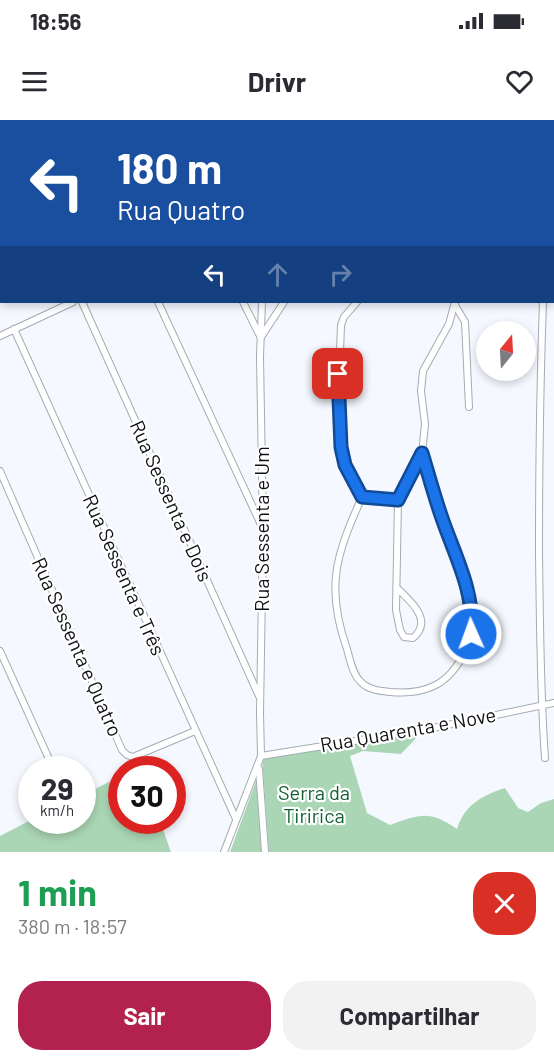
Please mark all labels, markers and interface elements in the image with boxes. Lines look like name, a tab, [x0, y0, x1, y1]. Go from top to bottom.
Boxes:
text: 18:56	[30, 8, 81, 34]
icon: menu	[18, 65, 51, 98]
text: Drivr	[248, 65, 306, 97]
icon: heart	[503, 65, 536, 98]
text: 180 m	[117, 142, 222, 192]
icon: left	[18, 144, 96, 222]
text: Rua Quatro	[117, 193, 245, 225]
icon: left	[198, 258, 231, 291]
icon: ahead	[261, 258, 294, 291]
icon: right	[324, 258, 357, 291]
north arrow	[476, 321, 536, 381]
map controls	[476, 321, 536, 381]
pin	[312, 348, 363, 399]
icon: arrive	[321, 357, 354, 390]
street label: Rua Sessenta e Dois	[126, 416, 218, 585]
street label: Rua Sessenta e Um	[249, 446, 273, 612]
street label: Rua Sessenta e Três	[79, 490, 171, 659]
street label: Rua Sessenta e Quatro	[28, 553, 128, 740]
position arrow	[439, 602, 503, 666]
street label: Rua Quarenta e Nove	[318, 702, 498, 756]
speed limit sign: 30	[108, 756, 186, 834]
text: 29	[41, 770, 73, 806]
park label: Serra da Tiririca	[278, 780, 350, 827]
text: km/h	[40, 801, 74, 819]
text: 1 min	[18, 870, 97, 913]
button: close	[473, 872, 536, 935]
text: 380 m · 18:57	[18, 914, 127, 938]
button: Sair	[18, 981, 271, 1050]
button: Compartilhar	[283, 981, 536, 1050]

